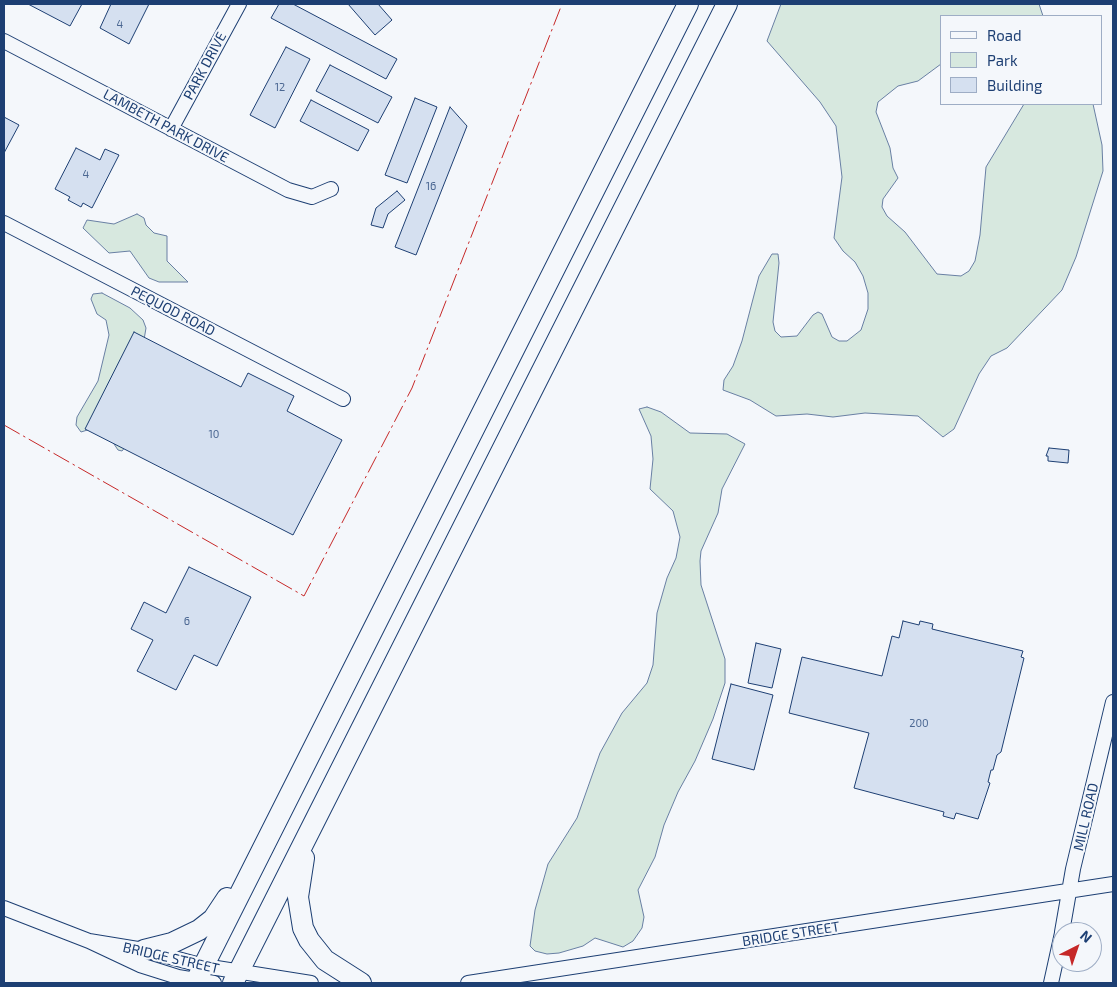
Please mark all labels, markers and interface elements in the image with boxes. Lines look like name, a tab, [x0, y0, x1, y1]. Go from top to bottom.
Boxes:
legend	[940, 15, 1102, 105]
house number: 4	[117, 17, 123, 31]
text: Road	[987, 26, 1022, 44]
street label: PARK DRIVE	[180, 29, 230, 103]
text: Park	[987, 51, 1018, 69]
text: Building	[987, 76, 1042, 94]
house number: 12	[275, 80, 285, 94]
street label: LAMBETH PARK DRIVE	[100, 86, 232, 166]
house number: 4	[83, 167, 89, 181]
house number: 16	[426, 179, 436, 193]
street label: PEQUOD ROAD	[128, 283, 218, 339]
house number: 10	[208, 427, 220, 441]
house number: 6	[184, 614, 190, 628]
house number: 200	[909, 716, 929, 730]
street label: MILL ROAD	[1070, 781, 1102, 853]
street label: BRIDGE STREET	[741, 918, 841, 950]
north arrow	[1052, 922, 1102, 972]
text: N	[1077, 926, 1096, 946]
street label: BRIDGE STREET	[121, 939, 221, 977]

